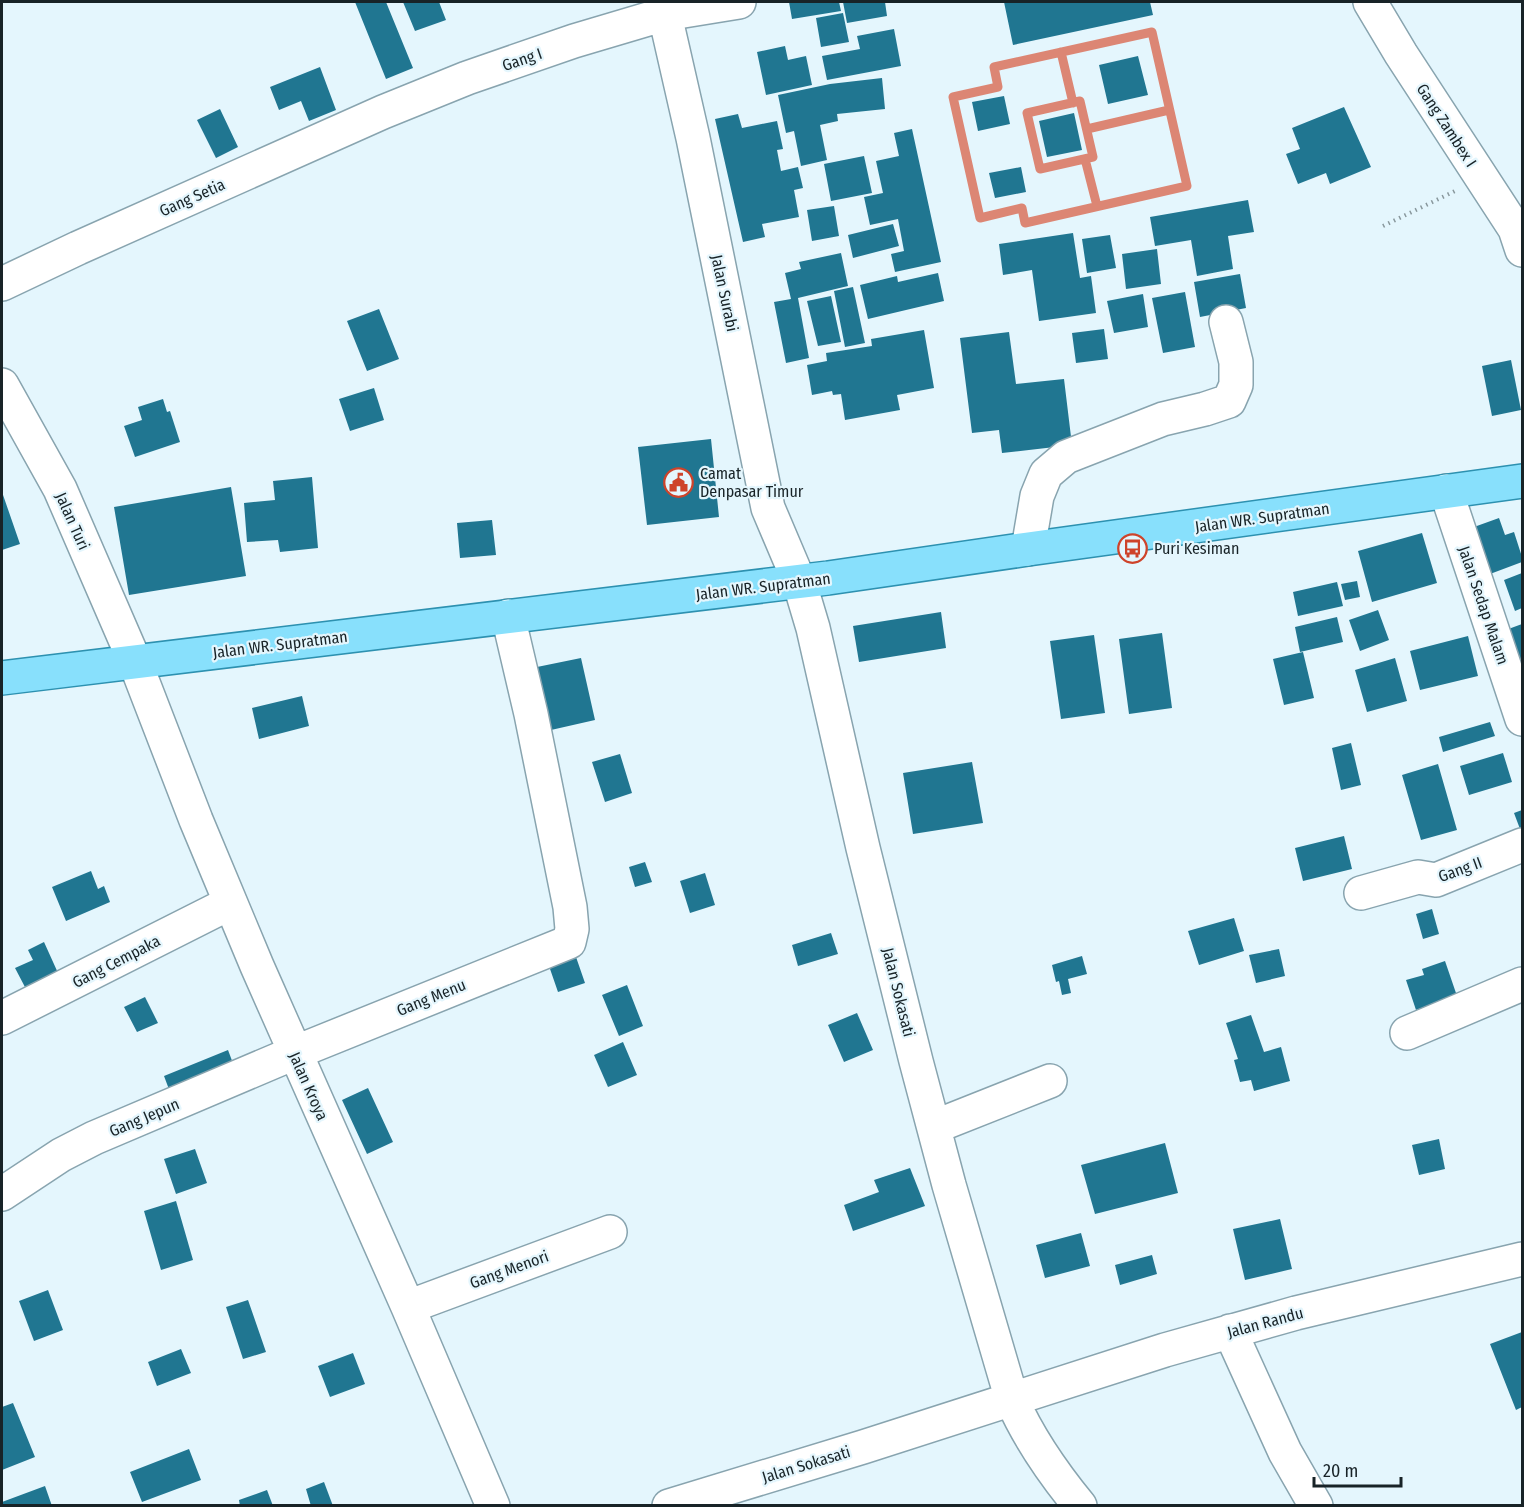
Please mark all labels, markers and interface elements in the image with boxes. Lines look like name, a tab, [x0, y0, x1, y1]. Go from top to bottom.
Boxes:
street label: Gang I	[500, 44, 545, 75]
street label: Gang Zambex I	[1413, 80, 1481, 170]
street label: Gang Setia	[157, 175, 228, 220]
street label: Jalan Surabi	[707, 253, 742, 333]
place label: Camat Denpasar Timur	[700, 464, 804, 501]
public building icon: Camat Denpasar Timur	[663, 466, 695, 498]
street label: Jalan Turi	[51, 489, 94, 553]
street label: Jalan WR. Supratman	[1194, 499, 1331, 536]
bus stop icon: Puri Kesiman	[1117, 532, 1149, 564]
place label: Puri Kesiman	[1154, 539, 1239, 558]
street label: Jalan Sedap Malam	[1454, 543, 1513, 667]
street label: Jalan WR. Supratman	[695, 569, 832, 604]
street label: Jalan WR. Supratman	[212, 627, 349, 662]
street label: Gang II	[1436, 853, 1485, 886]
street label: Gang Cempaka	[69, 931, 163, 992]
street label: Jalan Sokasati	[878, 945, 919, 1039]
street label: Gang Menu	[394, 975, 469, 1020]
street label: Jalan Kroya	[285, 1049, 332, 1124]
street label: Gang Jepun	[106, 1094, 182, 1141]
street label: Gang Menori	[467, 1246, 551, 1292]
street label: Jalan Randu	[1225, 1303, 1305, 1342]
street label: Jalan Sokasati	[760, 1442, 853, 1487]
scale bar	[1314, 1450, 1401, 1488]
text: 20 m	[1323, 1460, 1358, 1482]

